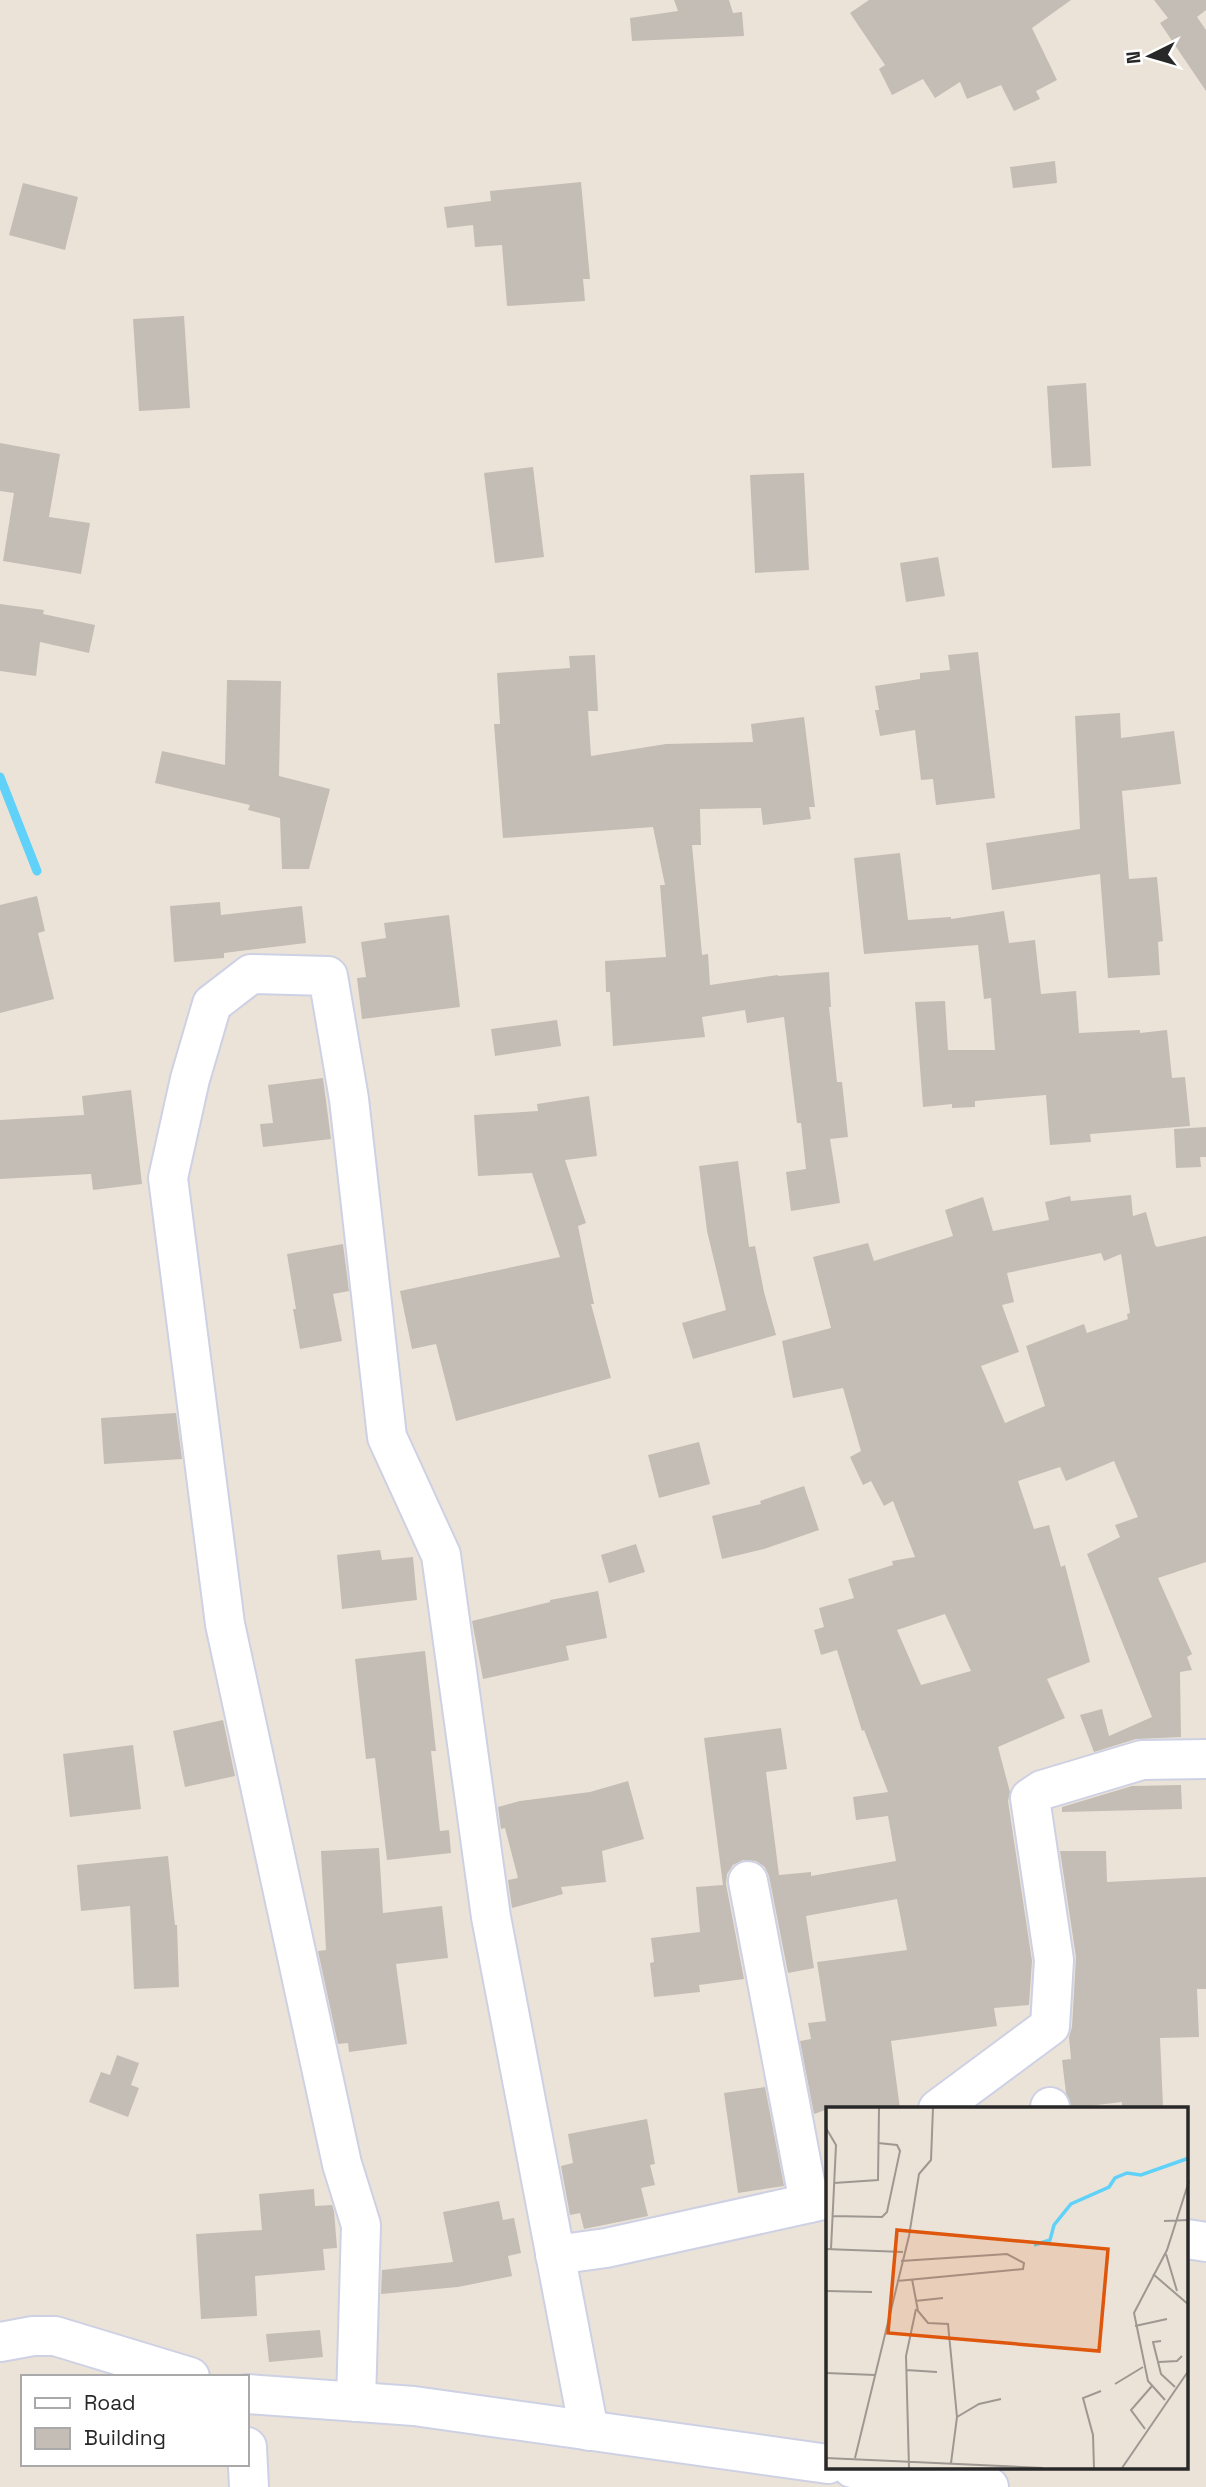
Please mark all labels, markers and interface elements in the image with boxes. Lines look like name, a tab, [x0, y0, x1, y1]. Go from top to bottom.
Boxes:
north arrow	[1115, 21, 1185, 91]
text: N	[1121, 50, 1147, 65]
inset map	[826, 2107, 1188, 2470]
legend	[21, 2375, 248, 2466]
text: Road	[84, 2389, 136, 2416]
text: Building	[84, 2424, 166, 2451]

